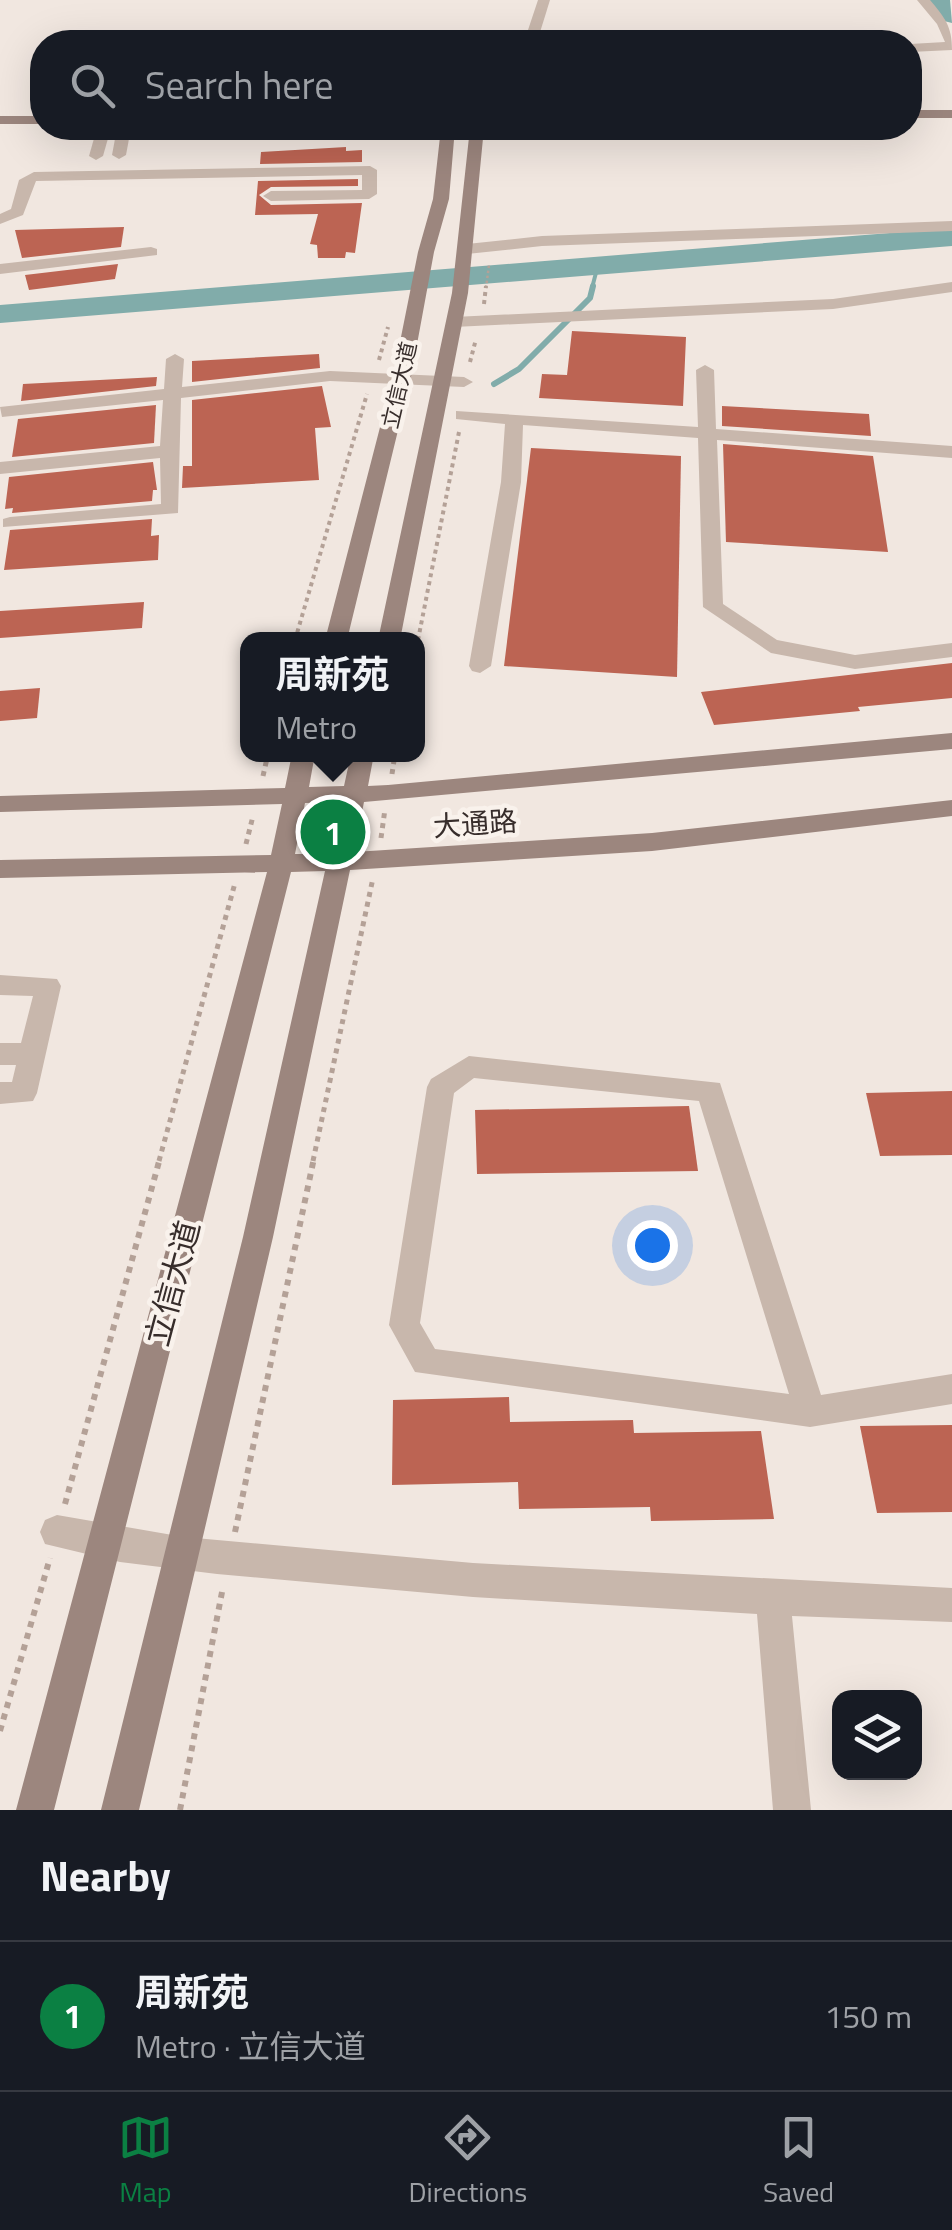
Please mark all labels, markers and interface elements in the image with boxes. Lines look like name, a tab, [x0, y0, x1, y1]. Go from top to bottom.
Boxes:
search box	[30, 30, 922, 140]
text: Search here	[145, 56, 333, 114]
icon: search	[65, 58, 120, 113]
street label: 立信大道	[373, 338, 425, 432]
popup	[240, 632, 425, 762]
text: 周新苑	[275, 645, 390, 703]
text: Metro	[275, 703, 357, 751]
pin: 1	[300, 794, 366, 870]
street label: 大通路	[432, 799, 518, 847]
street label: 立信大道	[132, 1215, 212, 1351]
your location	[627, 1220, 678, 1271]
map controls	[832, 1690, 922, 1780]
button: layers	[832, 1690, 922, 1780]
text: Nearby	[40, 1843, 171, 1907]
text: 周新苑	[135, 1963, 249, 2021]
text: 1	[64, 1992, 81, 2040]
text: 150 m	[824, 1992, 912, 2040]
text: Metro · 立信大道	[135, 2022, 366, 2070]
tab: Map	[118, 2110, 173, 2213]
tab: Directions	[409, 2110, 527, 2213]
tab: Saved	[763, 2110, 834, 2213]

